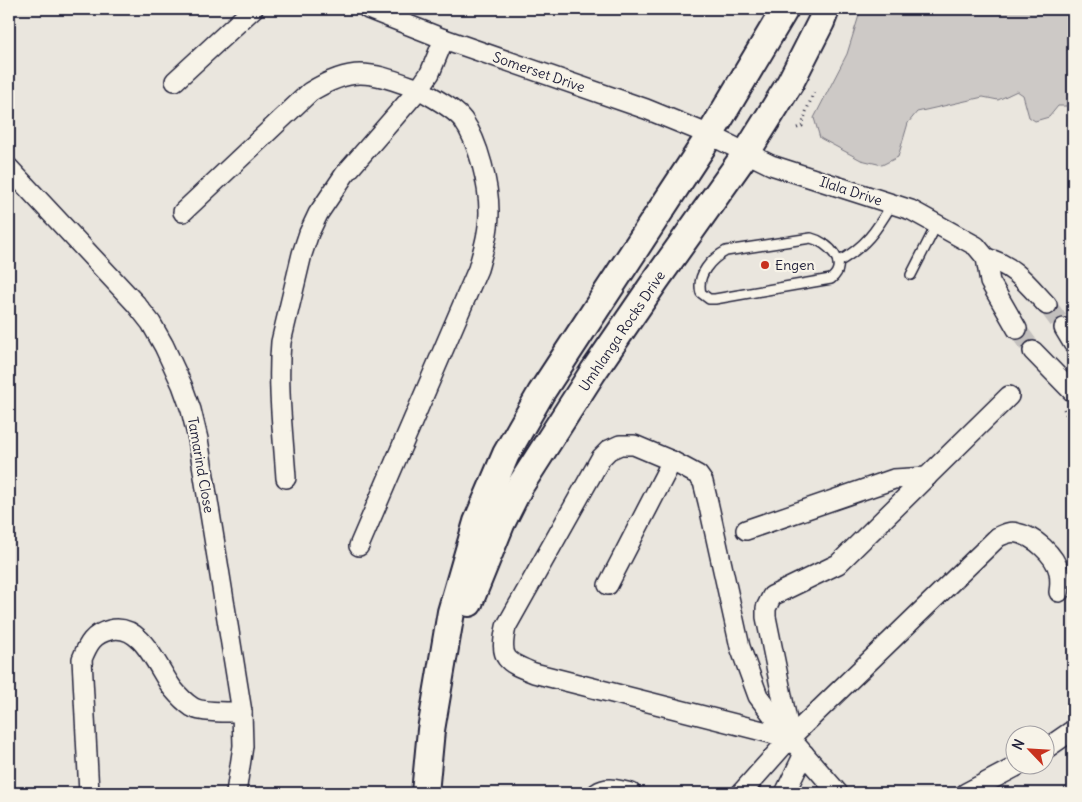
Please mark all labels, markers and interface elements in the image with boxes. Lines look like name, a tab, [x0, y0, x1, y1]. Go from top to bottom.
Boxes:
street label: Somerset Drive	[491, 48, 587, 96]
street label: Ilala Drive	[817, 172, 885, 210]
place label: Engen	[775, 256, 815, 274]
marker: Engen	[759, 259, 771, 271]
street label: Umhlanga Rocks Drive	[575, 267, 669, 395]
street label: Tamarind Close	[184, 416, 218, 514]
north arrow	[1004, 724, 1054, 774]
text: N	[1008, 736, 1028, 753]

